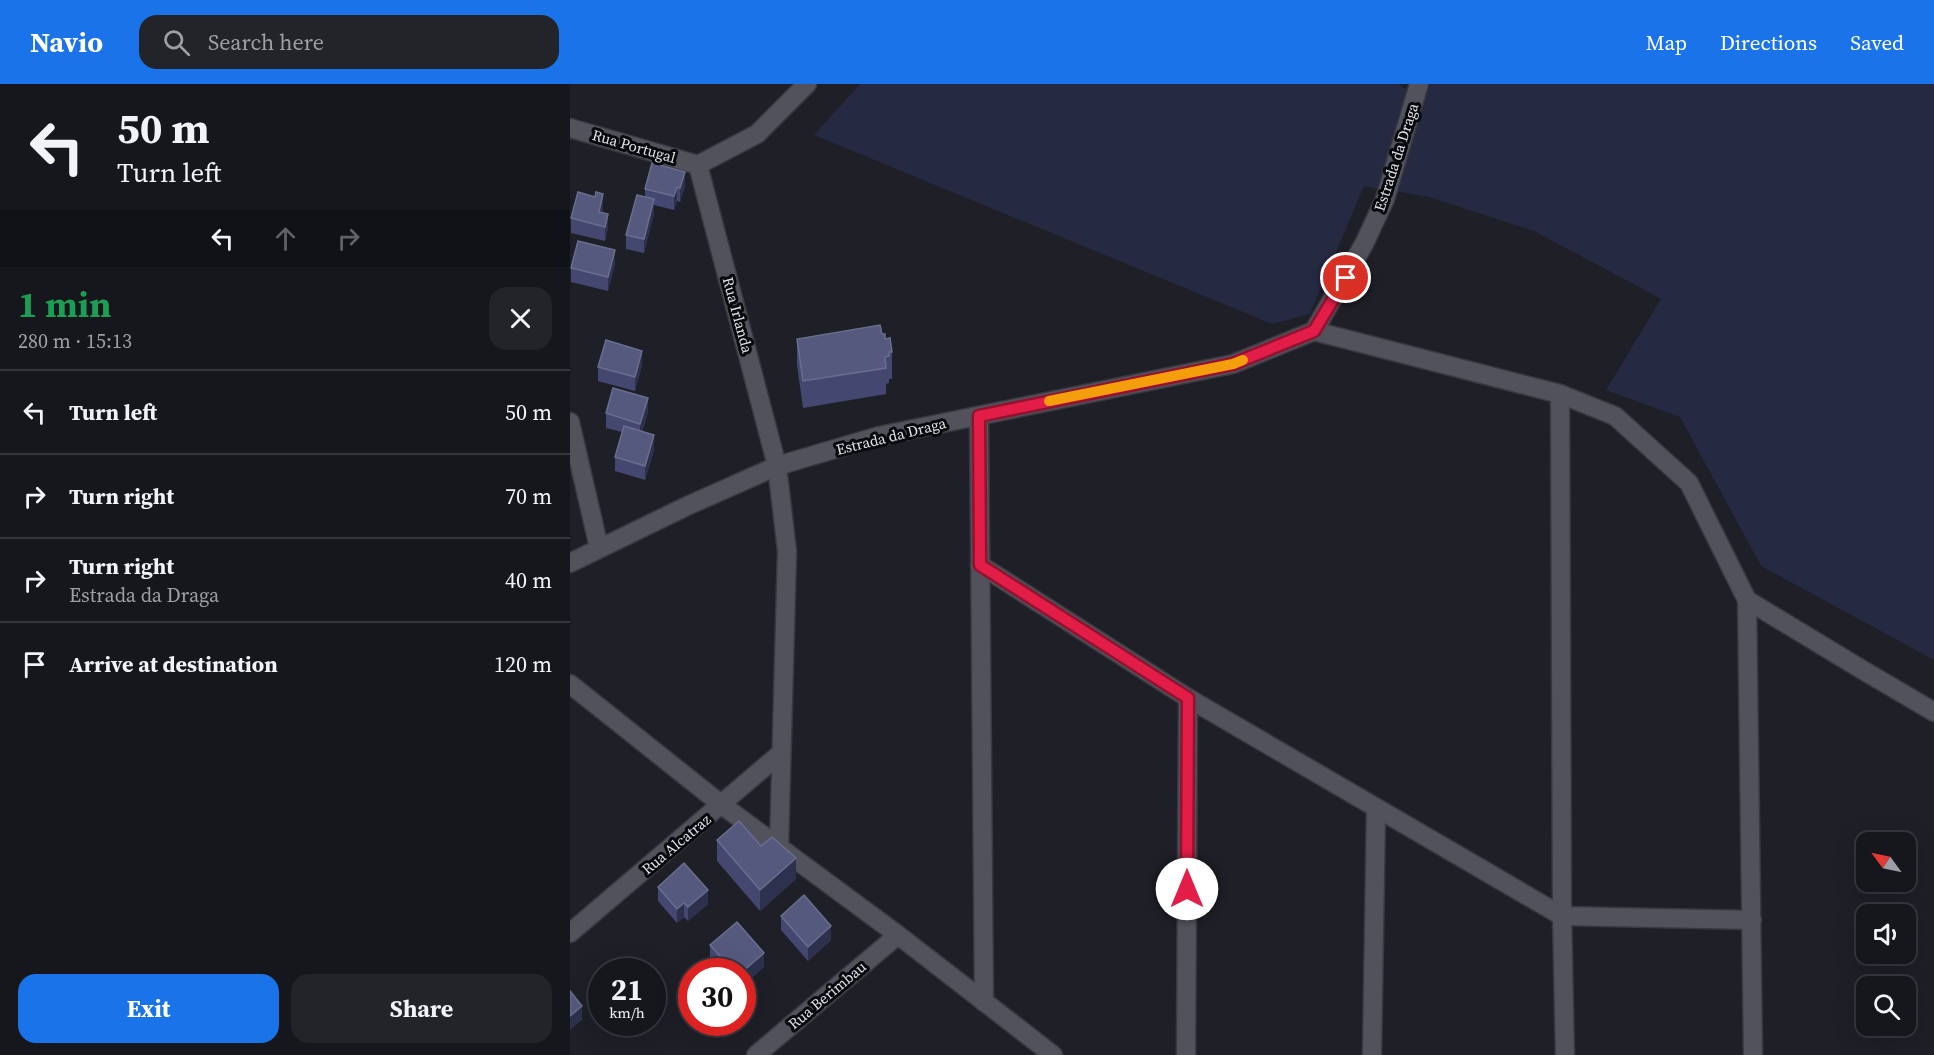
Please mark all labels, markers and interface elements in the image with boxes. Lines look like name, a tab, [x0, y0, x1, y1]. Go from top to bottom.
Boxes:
search box	[139, 15, 559, 69]
text: Navio	[30, 23, 103, 61]
icon: search	[160, 26, 193, 59]
text: Search here	[208, 27, 324, 57]
text: Map	[1646, 28, 1687, 57]
text: Directions	[1720, 28, 1817, 57]
text: Saved	[1850, 28, 1904, 57]
text: 50 m	[117, 99, 210, 157]
street label: Estrada da Draga	[1369, 100, 1424, 214]
icon: left	[18, 108, 96, 186]
street label: Rua Portugal	[590, 124, 679, 168]
text: Turn left	[117, 154, 221, 191]
icon: left	[206, 222, 239, 255]
icon: ahead	[269, 222, 302, 255]
icon: right	[332, 222, 365, 255]
pin	[1320, 252, 1371, 303]
icon: arrive	[1329, 261, 1362, 294]
street label: Rua Irlanda	[718, 275, 758, 356]
text: 1 min	[18, 280, 111, 329]
button: close	[489, 287, 552, 350]
text: 280 m · 15:13	[18, 327, 132, 355]
icon: left	[18, 396, 51, 429]
text: Turn left	[69, 397, 157, 427]
text: 50 m	[505, 397, 552, 427]
street label: Estrada da Draga	[834, 412, 949, 460]
icon: right	[18, 480, 51, 513]
text: Turn right	[69, 481, 174, 511]
text: 70 m	[505, 481, 552, 511]
text: Turn right	[69, 551, 174, 581]
icon: right	[18, 564, 51, 597]
text: 40 m	[505, 565, 552, 595]
text: Estrada da Draga	[69, 581, 219, 609]
icon: arrive	[18, 648, 51, 681]
text: Arrive at destination	[69, 649, 278, 679]
text: 120 m	[494, 649, 552, 679]
street label: Rua Alcatraz	[637, 809, 715, 879]
north arrow	[1856, 832, 1916, 892]
map controls	[1856, 832, 1916, 1036]
position arrow	[1155, 857, 1219, 921]
button: sound	[1856, 904, 1916, 964]
street label: Rua Berimbau	[784, 956, 871, 1034]
speed limit sign: 30	[678, 958, 756, 1036]
text: 21	[611, 969, 643, 1010]
button: Exit	[18, 974, 279, 1043]
button: Share	[291, 974, 552, 1043]
button: search	[1856, 976, 1916, 1036]
text: km/h	[609, 1002, 645, 1023]

